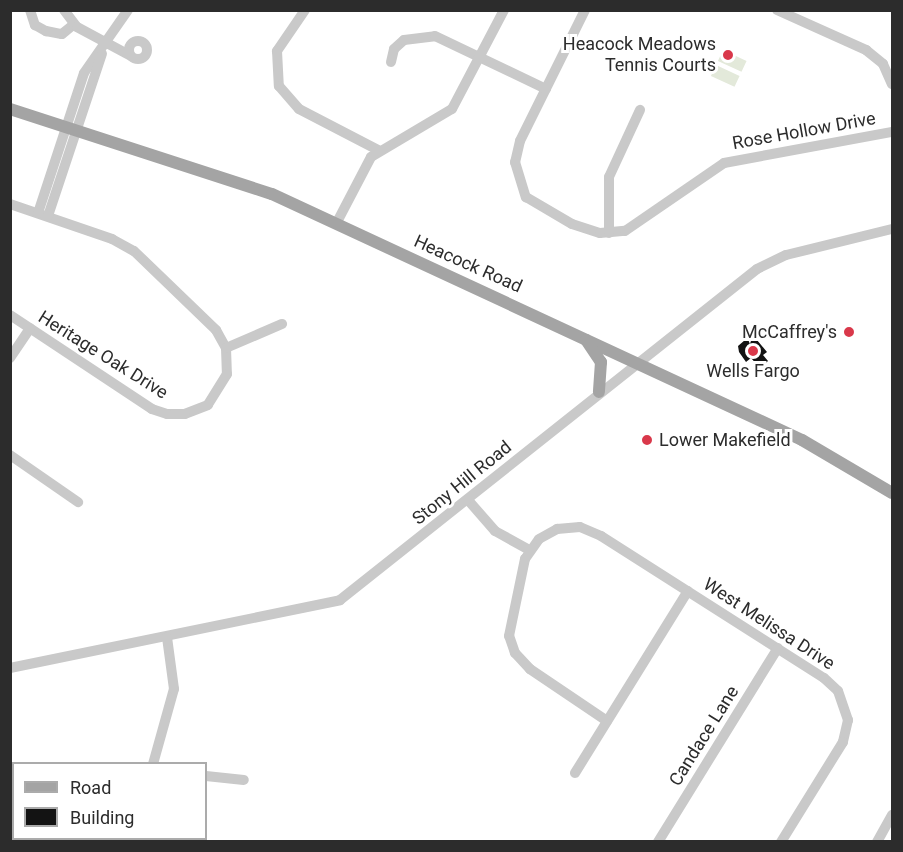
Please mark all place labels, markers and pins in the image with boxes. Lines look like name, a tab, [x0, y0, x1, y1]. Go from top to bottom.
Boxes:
place label: Heacock Meadows Tennis Courts	[563, 34, 716, 76]
marker: Heacock Meadows Tennis Courts	[721, 48, 735, 62]
place label: McCaffrey's	[742, 321, 837, 343]
marker: McCaffrey's	[842, 325, 856, 339]
marker: Wells Fargo	[746, 344, 760, 358]
place label: Wells Fargo	[706, 360, 800, 382]
place label: Lower Makefield	[659, 429, 791, 451]
marker: Lower Makefield	[640, 433, 654, 447]

